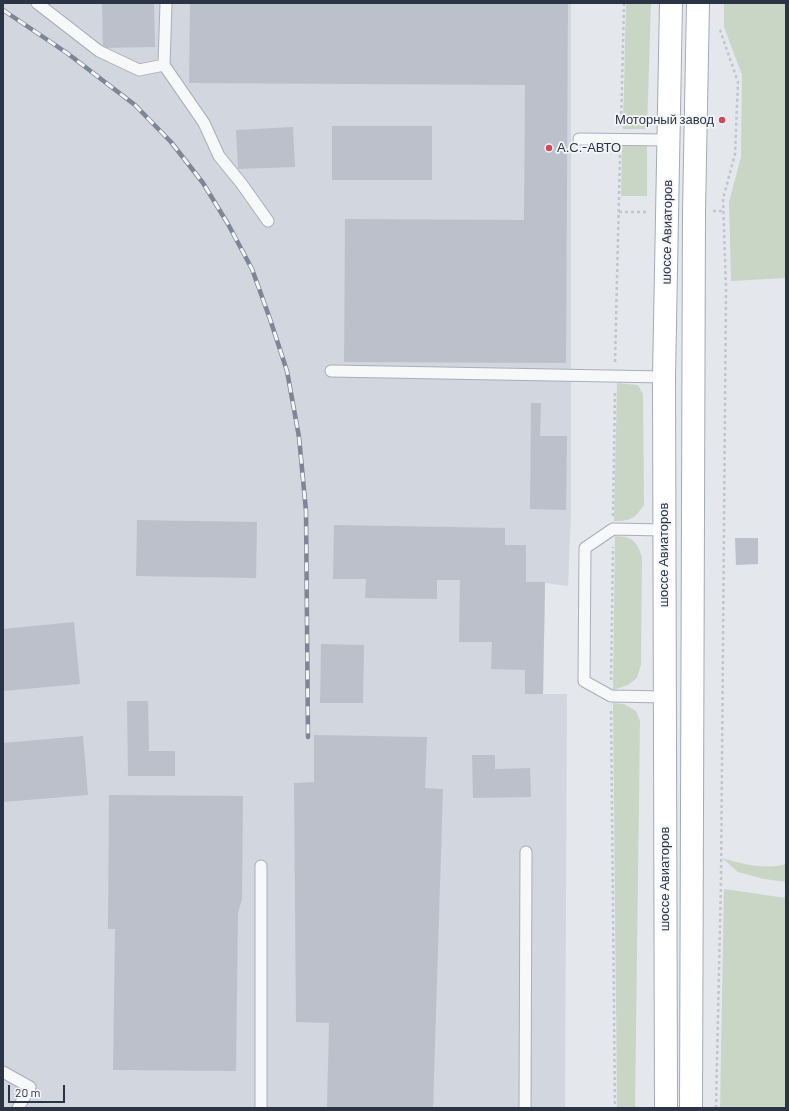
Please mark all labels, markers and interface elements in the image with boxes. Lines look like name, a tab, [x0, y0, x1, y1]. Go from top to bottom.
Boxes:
place label: Моторный завод	[615, 112, 714, 128]
marker: Моторный завод	[717, 115, 727, 125]
place label: А.С.-АВТО	[557, 140, 621, 156]
marker: А.С.-АВТО	[544, 143, 554, 153]
street label: шоссе Авиаторов	[658, 180, 676, 284]
street label: шоссе Авиаторов	[656, 503, 672, 607]
street label: шоссе Авиаторов	[657, 827, 673, 931]
scale bar	[10, 1077, 67, 1103]
text: 20 m	[15, 1085, 41, 1099]

